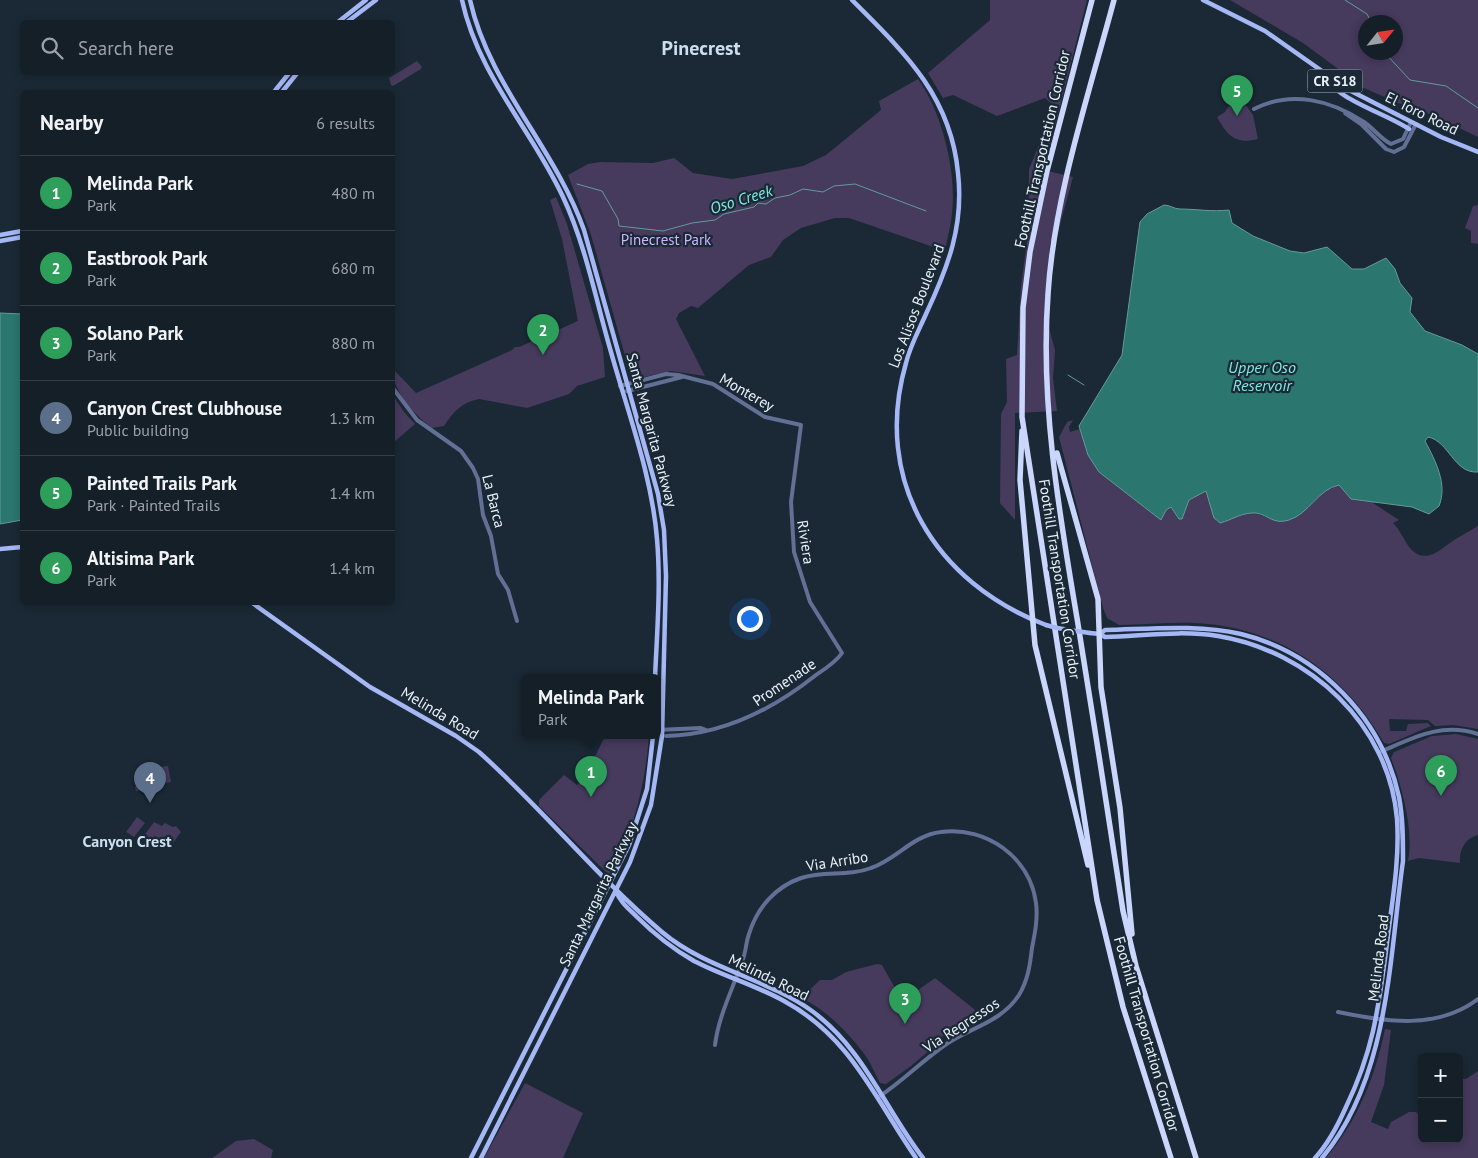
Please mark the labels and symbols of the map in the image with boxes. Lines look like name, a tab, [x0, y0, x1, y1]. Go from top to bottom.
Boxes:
north arrow	[1358, 15, 1403, 60]
district label: Pinecrest	[661, 35, 741, 61]
street label: Foothill Transportation Corridor	[1010, 48, 1074, 250]
road number: CR S18	[1308, 70, 1362, 92]
pin: 5	[1221, 75, 1253, 116]
street label: El Toro Road	[1382, 87, 1462, 139]
water label: Oso Creek	[707, 180, 776, 218]
park label: Pinecrest Park	[621, 230, 712, 249]
street label: Los Alisos Boulevard	[884, 241, 948, 371]
pin: 2	[527, 314, 559, 355]
street label: Santa Margarita Parkway	[622, 351, 682, 509]
water label: Upper Oso Reservoir	[1228, 357, 1296, 395]
street label: Monterey	[716, 369, 778, 415]
street label: La Barca	[478, 472, 510, 530]
street label: Foothill Transportation Corridor	[1035, 478, 1085, 680]
street label: Riviera	[793, 519, 819, 565]
your location	[737, 606, 763, 632]
street label: Promenade	[749, 654, 819, 710]
street label: Melinda Road	[398, 682, 482, 744]
pin: 6	[1425, 755, 1457, 796]
pin: 1	[575, 756, 607, 797]
pin: 4	[134, 762, 166, 803]
street label: Santa Margarita Parkway	[555, 818, 641, 969]
district label: Canyon Crest	[83, 831, 172, 851]
street label: Via Arribo	[804, 847, 869, 875]
street label: Melinda Road	[1363, 913, 1393, 1003]
street label: Foothill Transportation Corridor	[1110, 934, 1184, 1134]
street label: Melinda Road	[726, 949, 812, 1005]
pin: 3	[889, 983, 921, 1024]
street label: Via Regressos	[918, 993, 1003, 1057]

